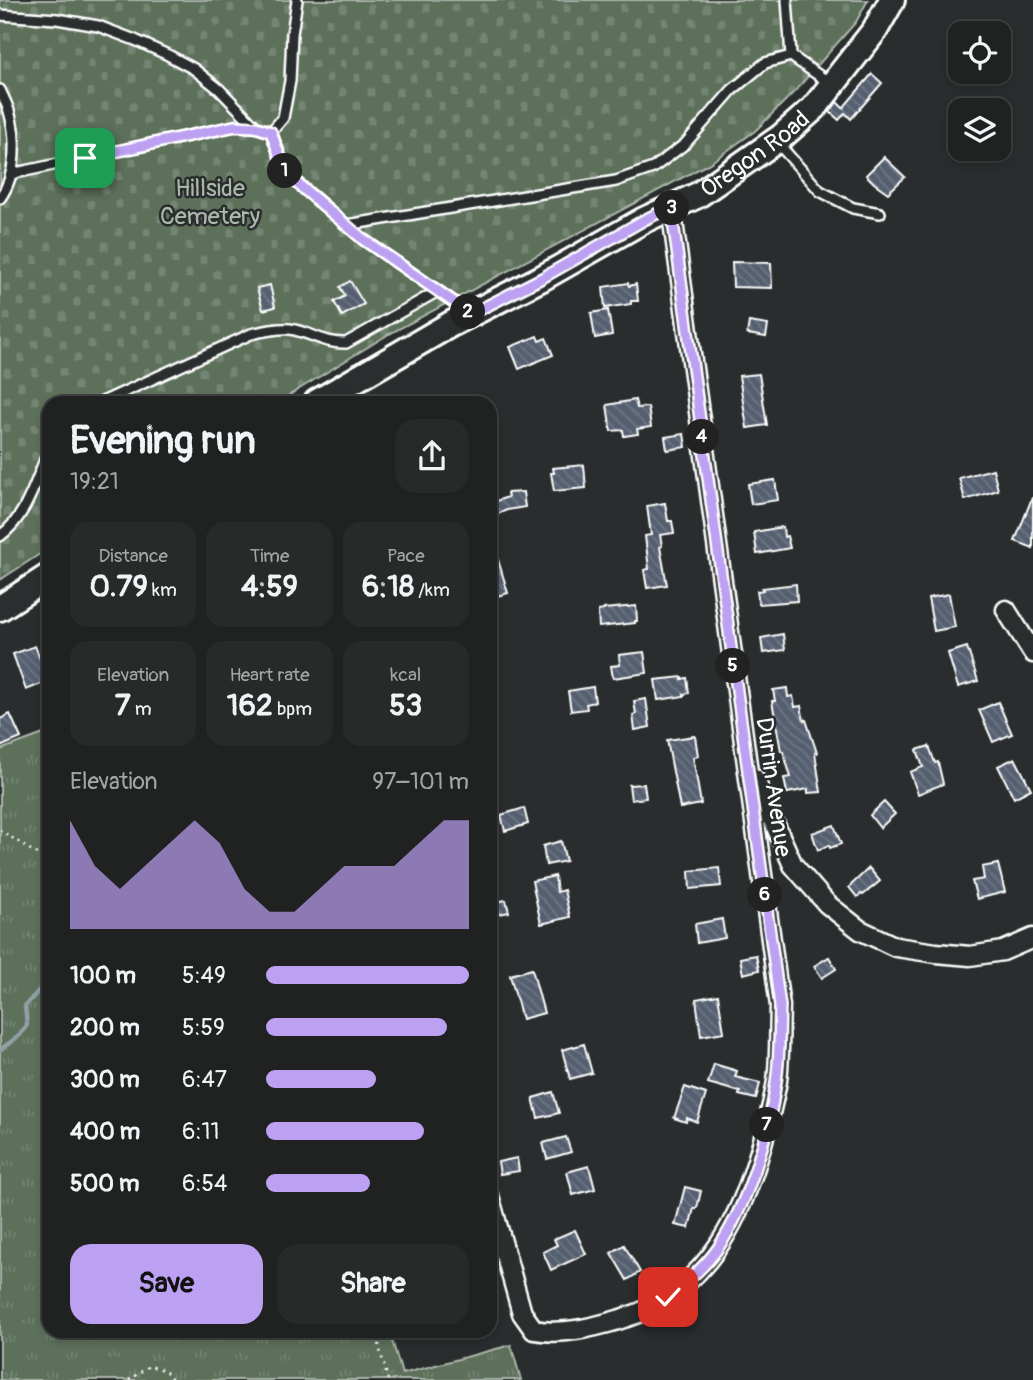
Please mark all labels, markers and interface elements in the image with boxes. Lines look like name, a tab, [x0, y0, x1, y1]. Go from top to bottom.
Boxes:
map controls	[948, 21, 1011, 161]
button: locate	[948, 21, 1011, 84]
button: layers	[948, 98, 1011, 161]
street label: Oregon Road	[695, 105, 816, 204]
pin	[55, 128, 115, 188]
icon: arrive	[66, 139, 104, 177]
pin: 1	[268, 154, 302, 188]
text: 1	[281, 158, 288, 182]
park label: Hillside Cemetery	[160, 174, 260, 231]
pin: 3	[654, 190, 690, 226]
text: 3	[666, 195, 677, 219]
pin: 2	[450, 294, 486, 330]
text: 2	[462, 299, 473, 323]
text: Evening run	[70, 417, 256, 465]
button: share	[395, 419, 469, 493]
pin: 4	[684, 420, 720, 454]
text: 4	[696, 424, 707, 448]
text: 19:21	[70, 467, 119, 496]
text: Distance	[98, 544, 168, 568]
text: Time	[250, 544, 289, 568]
text: Pace	[387, 544, 425, 568]
text: 0.79	[90, 568, 148, 605]
text: 4:59	[241, 568, 298, 605]
text: 6:18	[362, 568, 414, 605]
text: km	[148, 578, 177, 602]
text: /km	[414, 578, 450, 602]
pin: 5	[716, 648, 750, 684]
text: 5	[727, 653, 738, 677]
text: Elevation	[97, 663, 169, 687]
text: Heart rate	[229, 663, 310, 687]
text: kcal	[390, 663, 421, 687]
text: 7	[115, 687, 131, 724]
text: 162	[227, 687, 273, 724]
text: 53	[389, 687, 422, 724]
text: m	[131, 697, 152, 721]
text: bpm	[273, 697, 312, 721]
street label: Durrin Avenue	[749, 716, 798, 859]
text: Elevation	[70, 767, 158, 796]
text: 97–101 m	[372, 767, 469, 796]
pin: 6	[748, 878, 782, 912]
text: 6	[759, 882, 770, 906]
text: 100 m	[70, 961, 136, 990]
text: 5:49	[182, 961, 226, 990]
text: 200 m	[70, 1013, 140, 1042]
text: 5:59	[182, 1013, 225, 1042]
text: 300 m	[70, 1065, 140, 1094]
text: 6:47	[182, 1065, 227, 1094]
pin: 7	[750, 1108, 784, 1142]
text: 7	[761, 1112, 772, 1136]
text: 400 m	[70, 1117, 140, 1146]
text: 6:11	[182, 1117, 220, 1146]
text: 500 m	[70, 1169, 139, 1198]
text: 6:54	[182, 1169, 227, 1198]
button: Save	[70, 1244, 263, 1324]
button: Share	[277, 1244, 469, 1324]
pin	[638, 1267, 698, 1327]
icon: check	[649, 1278, 687, 1316]

